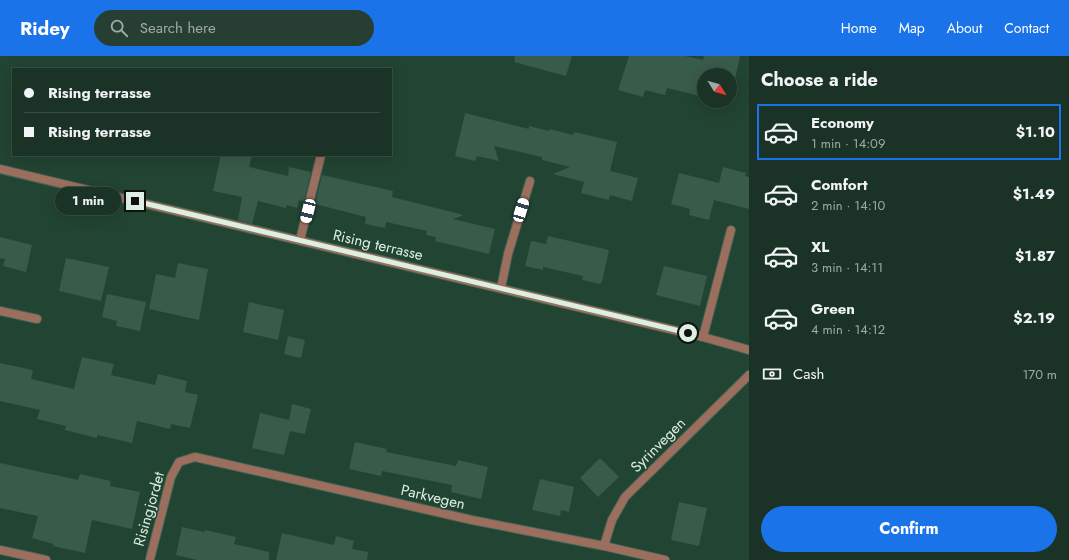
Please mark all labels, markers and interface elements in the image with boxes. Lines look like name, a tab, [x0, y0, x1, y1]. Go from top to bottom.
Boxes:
search box	[94, 10, 374, 46]
text: Ridey	[20, 15, 70, 42]
icon: search	[108, 17, 130, 39]
text: Search here	[140, 17, 216, 39]
text: Home	[841, 18, 877, 38]
text: Map	[899, 18, 925, 38]
text: About	[947, 18, 982, 38]
text: Contact	[1004, 18, 1049, 38]
text: Choose a ride	[761, 67, 878, 93]
north arrow	[697, 68, 737, 108]
map controls	[697, 68, 737, 108]
text: Rising terrasse	[48, 82, 151, 104]
text: Economy	[811, 112, 874, 134]
icon: car	[763, 114, 799, 150]
text: Rising terrasse	[48, 121, 151, 143]
text: $1.10	[1016, 121, 1055, 143]
text: 1 min · 14:09	[811, 134, 885, 153]
text: Comfort	[811, 174, 868, 196]
icon: car	[763, 176, 799, 212]
text: $1.49	[1013, 183, 1055, 205]
callout: 1 min	[55, 187, 121, 215]
text: 1 min	[72, 191, 104, 210]
route end	[126, 192, 144, 210]
text: 2 min · 14:10	[811, 196, 885, 215]
car	[512, 197, 530, 223]
car	[299, 198, 317, 224]
street label: Rising terrasse	[331, 224, 425, 266]
text: XL	[811, 236, 829, 258]
icon: car	[763, 238, 799, 274]
text: $1.87	[1015, 245, 1055, 267]
text: 3 min · 14:11	[811, 258, 883, 277]
text: Green	[811, 298, 855, 320]
icon: car	[763, 300, 799, 336]
text: $2.19	[1013, 307, 1055, 329]
text: 4 min · 14:12	[811, 320, 885, 339]
route start	[679, 324, 697, 342]
icon: cash	[761, 363, 783, 385]
text: Cash	[793, 363, 824, 385]
text: 170 m	[1022, 365, 1057, 384]
street label: Syrinvegen	[626, 413, 690, 477]
street label: Risingjordet	[128, 469, 170, 549]
street label: Parkvegen	[399, 479, 467, 515]
button: Confirm	[761, 506, 1057, 552]

